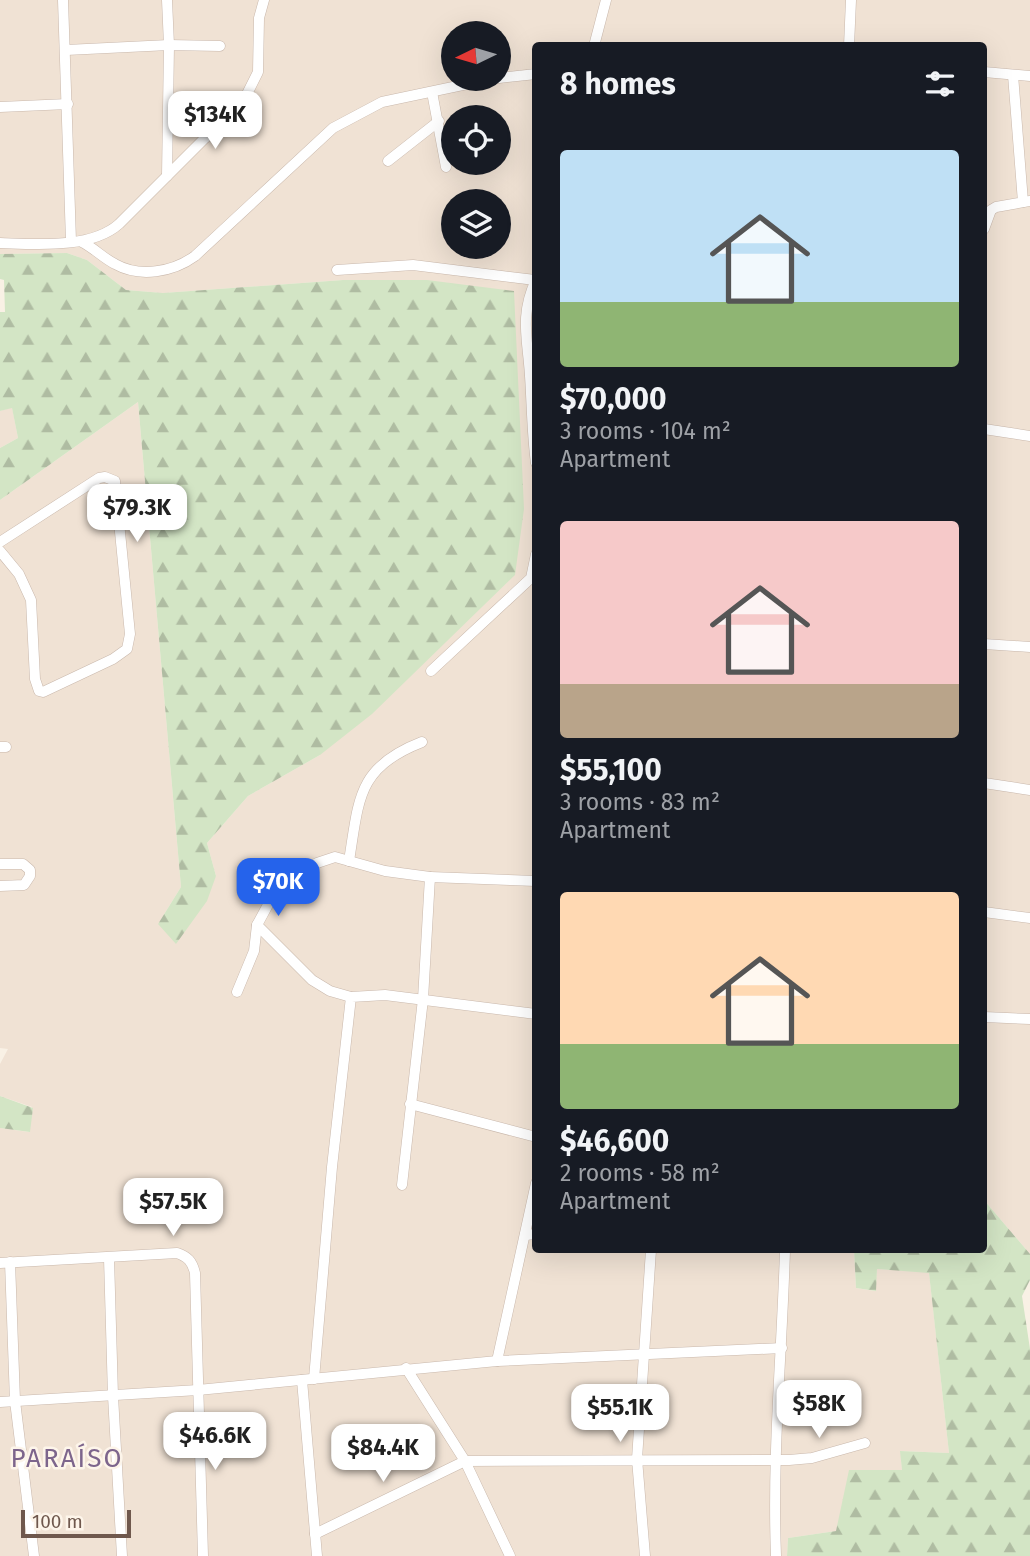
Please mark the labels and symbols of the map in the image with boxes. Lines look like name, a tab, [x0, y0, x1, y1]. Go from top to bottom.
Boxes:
north arrow	[441, 21, 511, 91]
pin: $134K	[166, 92, 264, 151]
pin: $79.3K	[80, 484, 194, 544]
pin: $70K	[237, 858, 319, 918]
pin: $57.5K	[116, 1178, 230, 1238]
pin: $58K	[778, 1380, 860, 1440]
pin: $55.1K	[563, 1384, 677, 1444]
pin: $46.6K	[158, 1412, 272, 1472]
pin: $84.4K	[326, 1424, 440, 1484]
district label: PARAÍSO	[11, 1443, 123, 1474]
scale bar	[21, 1507, 131, 1539]

